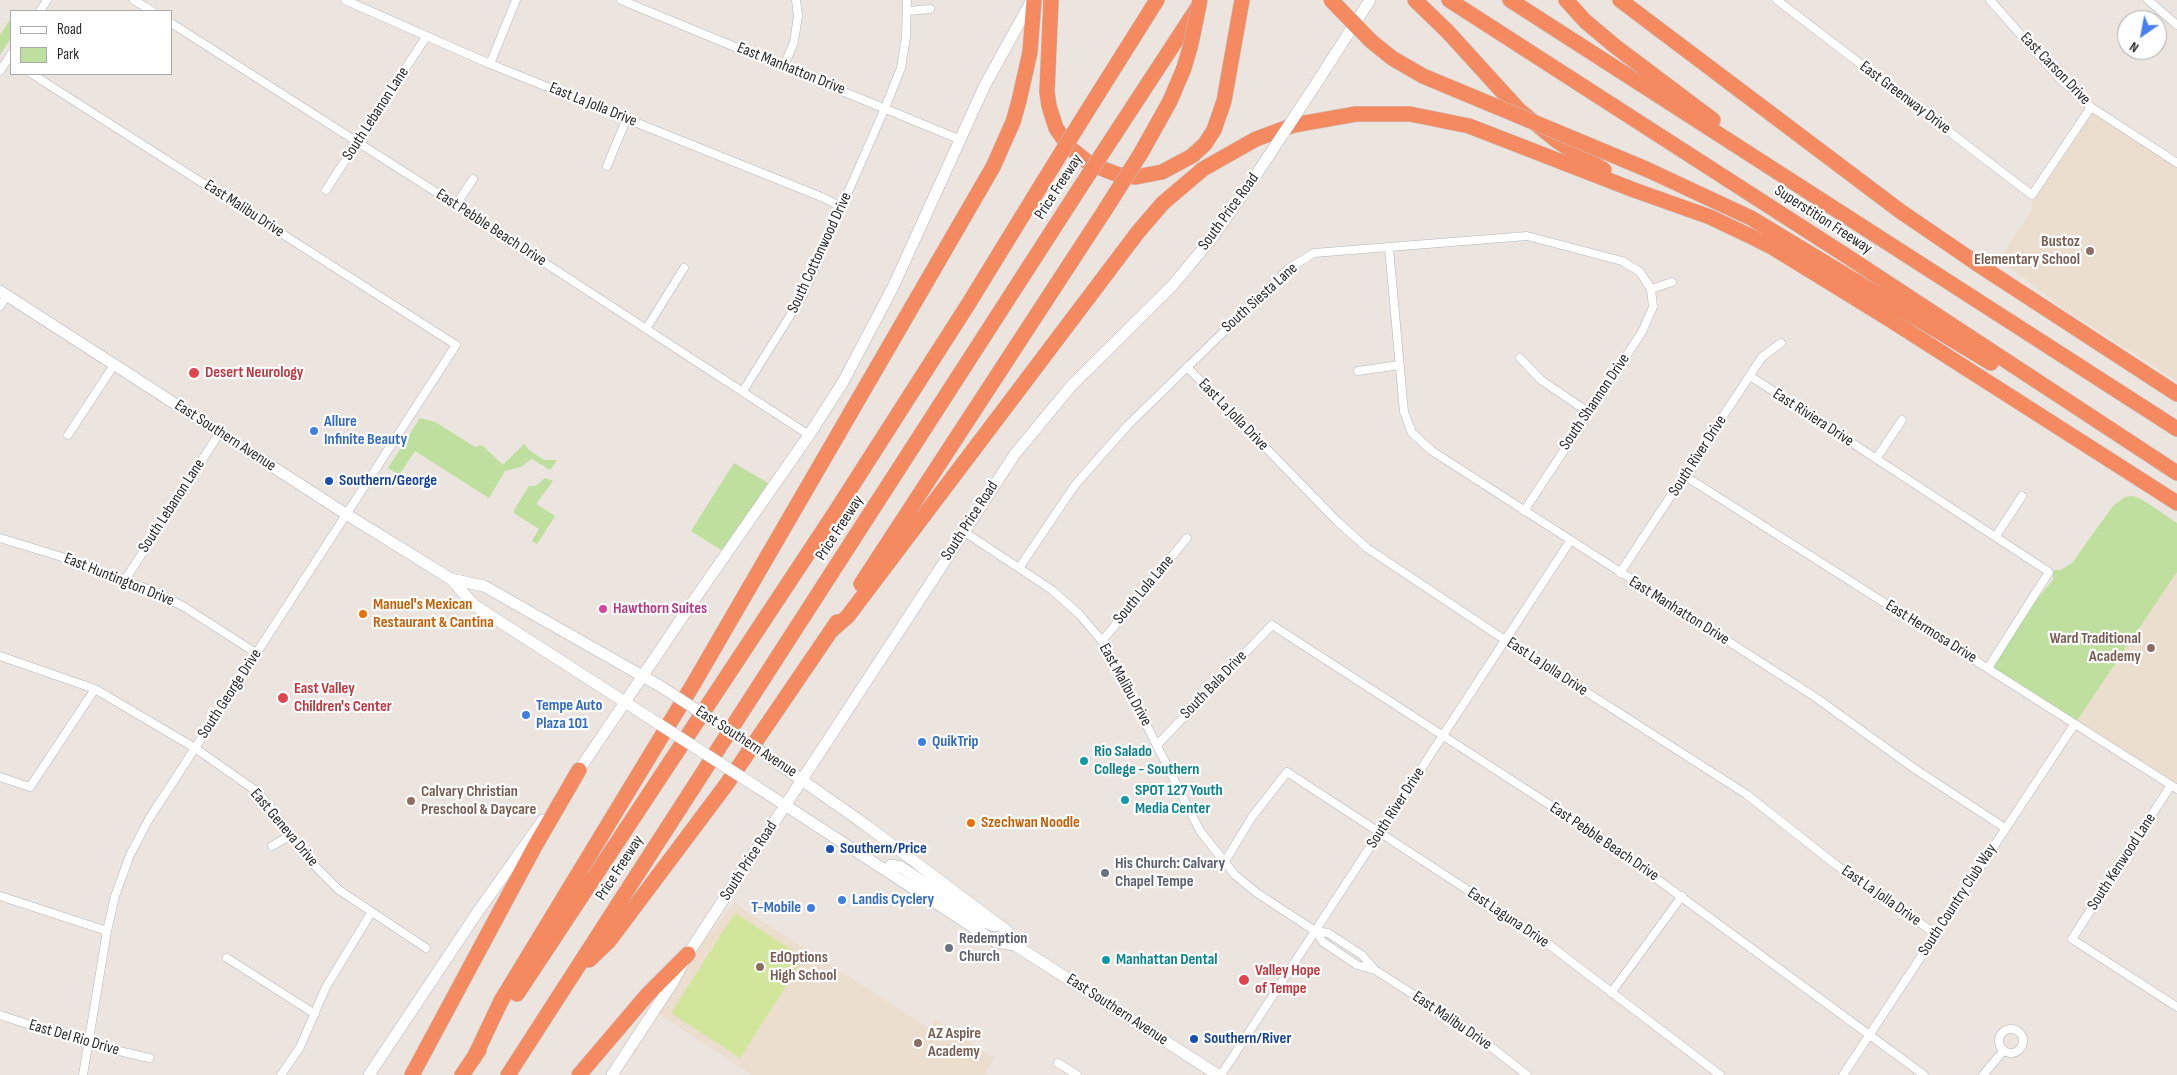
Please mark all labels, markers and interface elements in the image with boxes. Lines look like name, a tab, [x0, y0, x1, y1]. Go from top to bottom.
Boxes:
legend	[10, 10, 172, 75]
north arrow	[2117, 10, 2167, 60]
text: Road	[57, 20, 82, 39]
street label: East Carson Drive	[2016, 29, 2094, 109]
text: N	[2126, 38, 2142, 56]
street label: East Manhatton Drive	[734, 39, 848, 99]
text: Park	[57, 45, 79, 64]
street label: East Greenway Drive	[1856, 57, 1954, 139]
street label: South Lebanon Lane	[339, 64, 413, 164]
street label: East La Jolla Drive	[546, 79, 640, 131]
street label: Price Freeway	[1031, 151, 1087, 223]
street label: South Price Road	[1195, 170, 1263, 254]
street label: East Malibu Drive	[200, 176, 288, 242]
street label: Superstition Freeway	[1771, 181, 1875, 259]
street label: East Pebble Beach Drive	[432, 185, 550, 271]
street label: South Cottonwood Drive	[784, 190, 856, 316]
place label: Bustoz Elementary School	[1974, 232, 2080, 270]
marker: Bustoz Elementary School	[2084, 245, 2096, 257]
street label: South Siesta Lane	[1218, 259, 1302, 337]
street label: South Shannon Drive	[1556, 350, 1634, 454]
place label: Desert Neurology	[205, 363, 304, 383]
marker: Desert Neurology	[187, 366, 201, 380]
street label: East La Jolla Drive	[1194, 375, 1272, 455]
street label: East Riviera Drive	[1769, 385, 1857, 451]
street label: East Southern Avenue	[171, 396, 279, 476]
place label: Allure Infinite Beauty	[324, 412, 407, 450]
street label: South River Drive	[1665, 412, 1731, 500]
marker: Allure Infinite Beauty	[308, 425, 320, 437]
street label: South Lebanon Lane	[135, 456, 209, 556]
place label: Southern/George	[339, 471, 437, 491]
marker: Southern/George	[323, 475, 335, 487]
street label: South Price Road	[937, 478, 1003, 564]
street label: Price Freeway	[812, 492, 868, 564]
street label: East Huntington Drive	[61, 549, 177, 611]
street label: South Lola Lane	[1110, 552, 1178, 628]
street label: East Manhatton Drive	[1625, 572, 1733, 650]
place label: Manuel's Mexican Restaurant & Cantina	[373, 595, 494, 633]
street label: East Hermosa Drive	[1882, 596, 1980, 668]
place label: Hawthorn Suites	[613, 599, 707, 619]
marker: Hawthorn Suites	[597, 603, 609, 615]
marker: Manuel's Mexican Restaurant & Cantina	[357, 608, 369, 620]
place label: Ward Traditional Academy	[2050, 629, 2141, 667]
street label: East La Jolla Drive	[1503, 634, 1591, 700]
street label: East Malibu Drive	[1094, 640, 1156, 730]
marker: Ward Traditional Academy	[2145, 642, 2157, 654]
street label: South George Drive	[194, 646, 266, 742]
street label: South Bala Drive	[1177, 647, 1251, 723]
place label: East Valley Children's Center	[294, 679, 392, 717]
marker: East Valley Children's Center	[276, 691, 290, 705]
place label: Tempe Auto Plaza 101	[536, 696, 602, 734]
street label: East Southern Avenue	[692, 702, 800, 782]
marker: Tempe Auto Plaza 101	[520, 709, 532, 721]
place label: QuikTrip	[932, 732, 978, 752]
marker: QuikTrip	[916, 736, 928, 748]
place label: Rio Salado College - Southern	[1094, 742, 1199, 780]
marker: Rio Salado College - Southern	[1078, 755, 1090, 767]
street label: South River Drive	[1363, 764, 1429, 852]
place label: SPOT 127 Youth Media Center	[1135, 781, 1223, 819]
place label: Calvary Christian Preschool & Daycare	[421, 782, 536, 820]
street label: East Geneva Drive	[246, 785, 322, 871]
marker: SPOT 127 Youth Media Center	[1119, 794, 1131, 806]
marker: Calvary Christian Preschool & Daycare	[405, 795, 417, 807]
street label: East Pebble Beach Drive	[1546, 798, 1662, 886]
street label: South Kenwood Lane	[2084, 810, 2160, 914]
place label: Szechwan Noodle	[981, 813, 1080, 833]
marker: Szechwan Noodle	[965, 817, 977, 829]
street label: South Price Road	[716, 818, 782, 904]
street label: Price Freeway	[592, 832, 648, 904]
place label: Southern/Price	[840, 839, 927, 859]
street label: South Country Club Way	[1915, 840, 2001, 960]
marker: Southern/Price	[824, 843, 836, 855]
place label: His Church: Calvary Chapel Tempe	[1115, 854, 1225, 892]
street label: East La Jolla Drive	[1837, 862, 1925, 930]
marker: His Church: Calvary Chapel Tempe	[1099, 867, 1111, 879]
street label: East Laguna Drive	[1464, 884, 1552, 952]
place label: Landis Cyclery	[852, 890, 934, 910]
marker: Landis Cyclery	[836, 894, 848, 906]
place label: T-Mobile	[751, 898, 801, 918]
marker: T-Mobile	[805, 902, 817, 914]
place label: Redemption Church	[959, 929, 1027, 967]
marker: Redemption Church	[943, 942, 955, 954]
place label: EdOptions High School	[770, 948, 836, 986]
place label: Manhattan Dental	[1116, 950, 1218, 970]
marker: Manhattan Dental	[1100, 954, 1112, 966]
marker: EdOptions High School	[754, 961, 766, 973]
place label: Valley Hope of Tempe	[1255, 961, 1320, 999]
street label: East Southern Avenue	[1063, 970, 1171, 1050]
marker: Valley Hope of Tempe	[1237, 973, 1251, 987]
street label: East Malibu Drive	[1409, 987, 1495, 1055]
street label: East Del Rio Drive	[27, 1016, 121, 1060]
place label: AZ Aspire Academy	[928, 1024, 981, 1062]
place label: Southern/River	[1204, 1029, 1291, 1049]
marker: Southern/River	[1188, 1033, 1200, 1045]
marker: AZ Aspire Academy	[912, 1037, 924, 1049]

